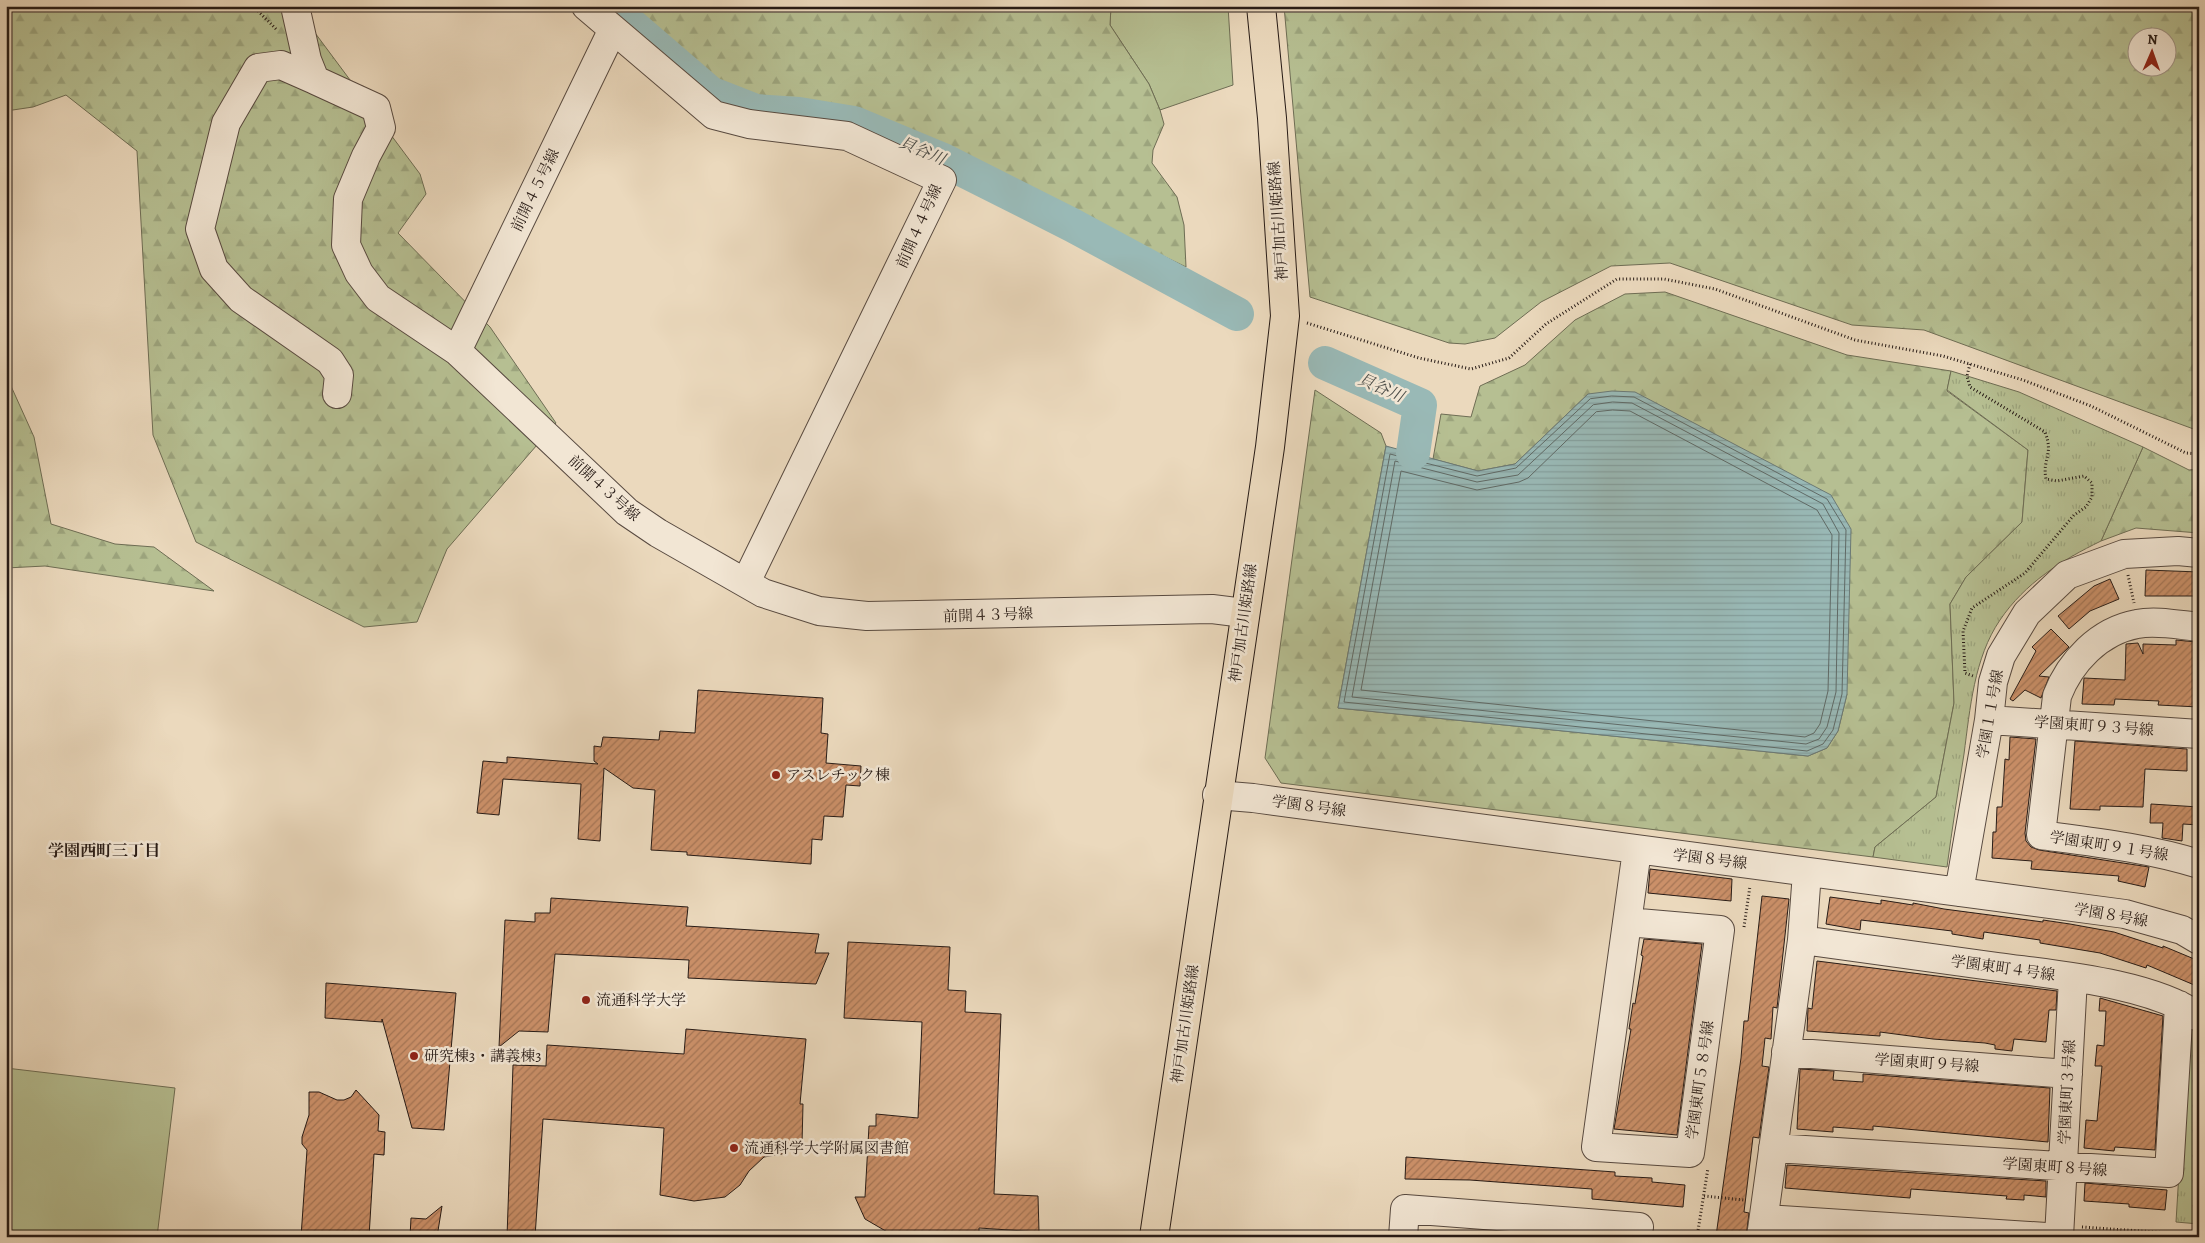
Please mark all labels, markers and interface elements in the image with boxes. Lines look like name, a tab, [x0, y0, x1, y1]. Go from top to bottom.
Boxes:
north arrow	[2128, 28, 2178, 78]
text: N	[2147, 30, 2158, 49]
water label: 貝谷川	[896, 131, 950, 171]
street label: 前開４５号線	[506, 145, 564, 235]
street label: 神戸加古川姫路線	[1264, 160, 1292, 282]
street label: 前開４４号線	[892, 181, 946, 271]
water label: 貝谷川	[1355, 368, 1409, 409]
street label: 前開４３号線	[564, 450, 644, 526]
street label: 神戸加古川姫路線	[1225, 562, 1261, 684]
street label: 前開４３号線	[943, 603, 1033, 627]
street label: 学園１１号線	[1972, 668, 2008, 760]
street label: 学園東町９３号線	[2033, 712, 2155, 740]
place label: アスレチック棟	[786, 765, 890, 785]
marker: アスレチック棟	[770, 769, 782, 781]
street label: 学園８号線	[1270, 791, 1348, 821]
street label: 学園東町９１号線	[2048, 827, 2170, 865]
district label: 学園西町三丁目	[48, 840, 160, 862]
street label: 学園８号線	[1672, 845, 1748, 873]
street label: 学園８号線	[2072, 899, 2150, 931]
street label: 学園東町４号線	[1950, 951, 2056, 985]
street label: 神戸加古川姫路線	[1167, 963, 1203, 1085]
place label: 流通科学大学	[596, 990, 686, 1010]
marker: 流通科学大学	[580, 994, 592, 1006]
street label: 学園東町５８号線	[1682, 1019, 1718, 1141]
street label: 学園東町３号線	[2054, 1039, 2080, 1145]
place label: 研究棟3・講義棟3	[424, 1046, 541, 1066]
street label: 学園東町９号線	[1874, 1049, 1980, 1077]
marker: 研究棟3・講義棟3	[408, 1050, 420, 1062]
place label: 流通科学大学附属図書館	[744, 1138, 909, 1158]
marker: 流通科学大学附属図書館	[728, 1142, 740, 1154]
street label: 学園東町８号線	[2002, 1153, 2108, 1181]

